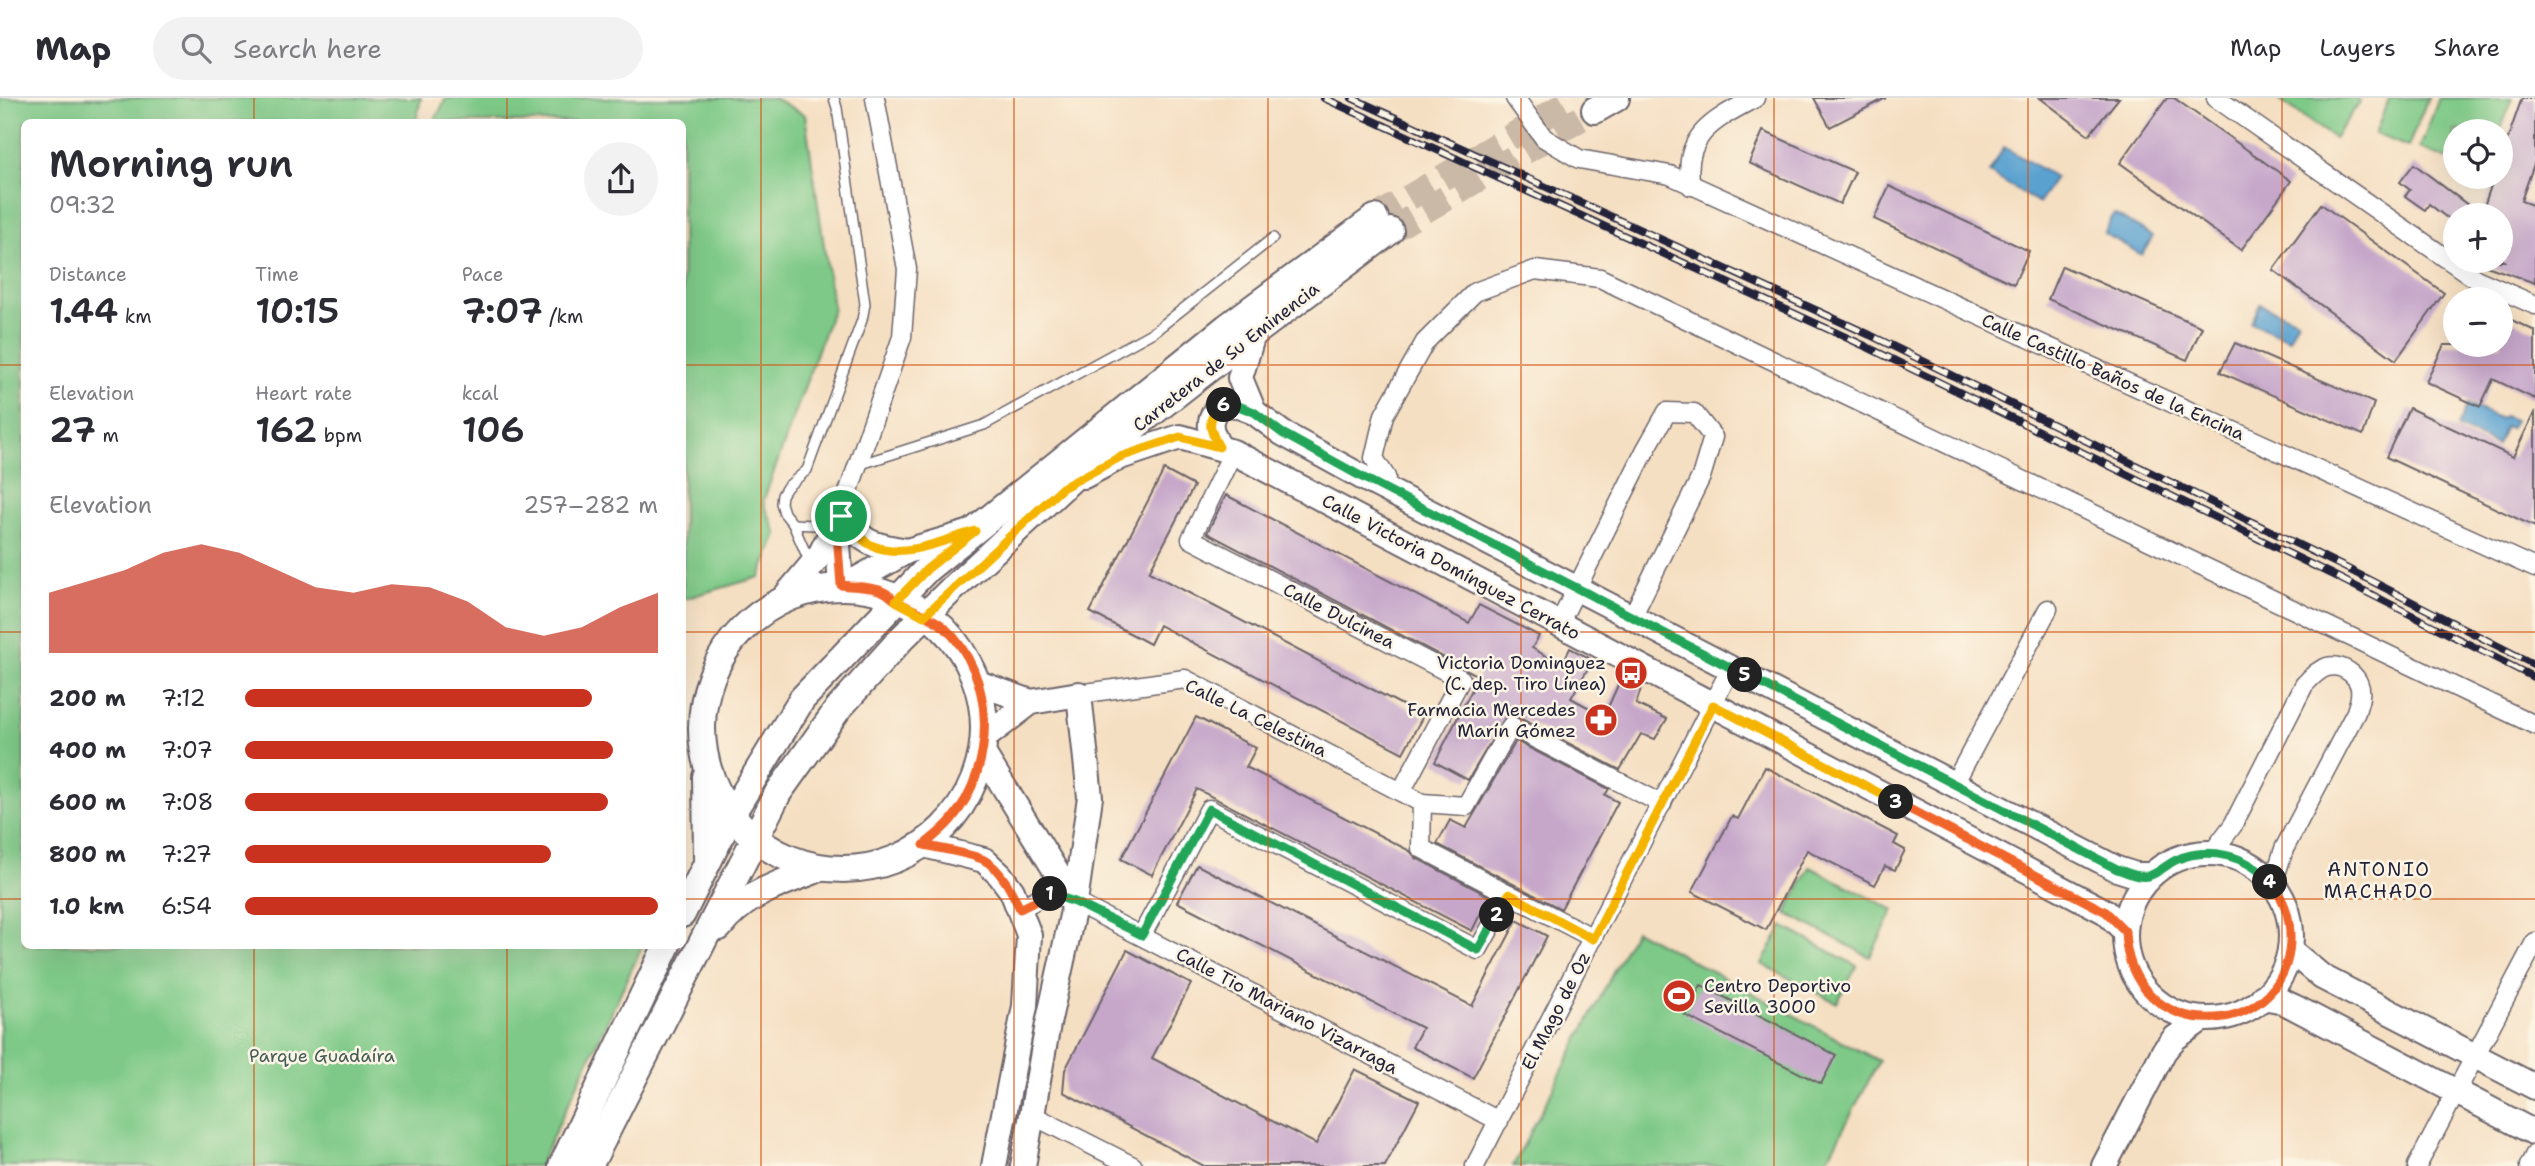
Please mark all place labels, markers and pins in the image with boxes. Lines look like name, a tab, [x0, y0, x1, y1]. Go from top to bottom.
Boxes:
pin: 6	[1206, 388, 1242, 422]
pin	[811, 486, 871, 546]
place label: Victoria Dominguez (C. dep. Tiro Línea)	[1437, 651, 1606, 696]
bus stop icon: Victoria Dominguez (C. dep. Tiro Línea)	[1612, 654, 1650, 692]
pin: 5	[1728, 658, 1762, 692]
place label: Farmacia Mercedes Marín Gómez	[1407, 698, 1576, 743]
pharmacy icon: Farmacia Mercedes Marín Gómez	[1582, 701, 1620, 739]
pin: 3	[1878, 784, 1913, 820]
pin: 4	[2252, 864, 2288, 900]
pin: 1	[1032, 876, 1068, 912]
pin: 2	[1480, 898, 1514, 932]
place label: Centro Deportivo Sevilla 3000	[1704, 974, 1851, 1019]
sports icon: Centro Deportivo Sevilla 3000	[1660, 977, 1698, 1015]

